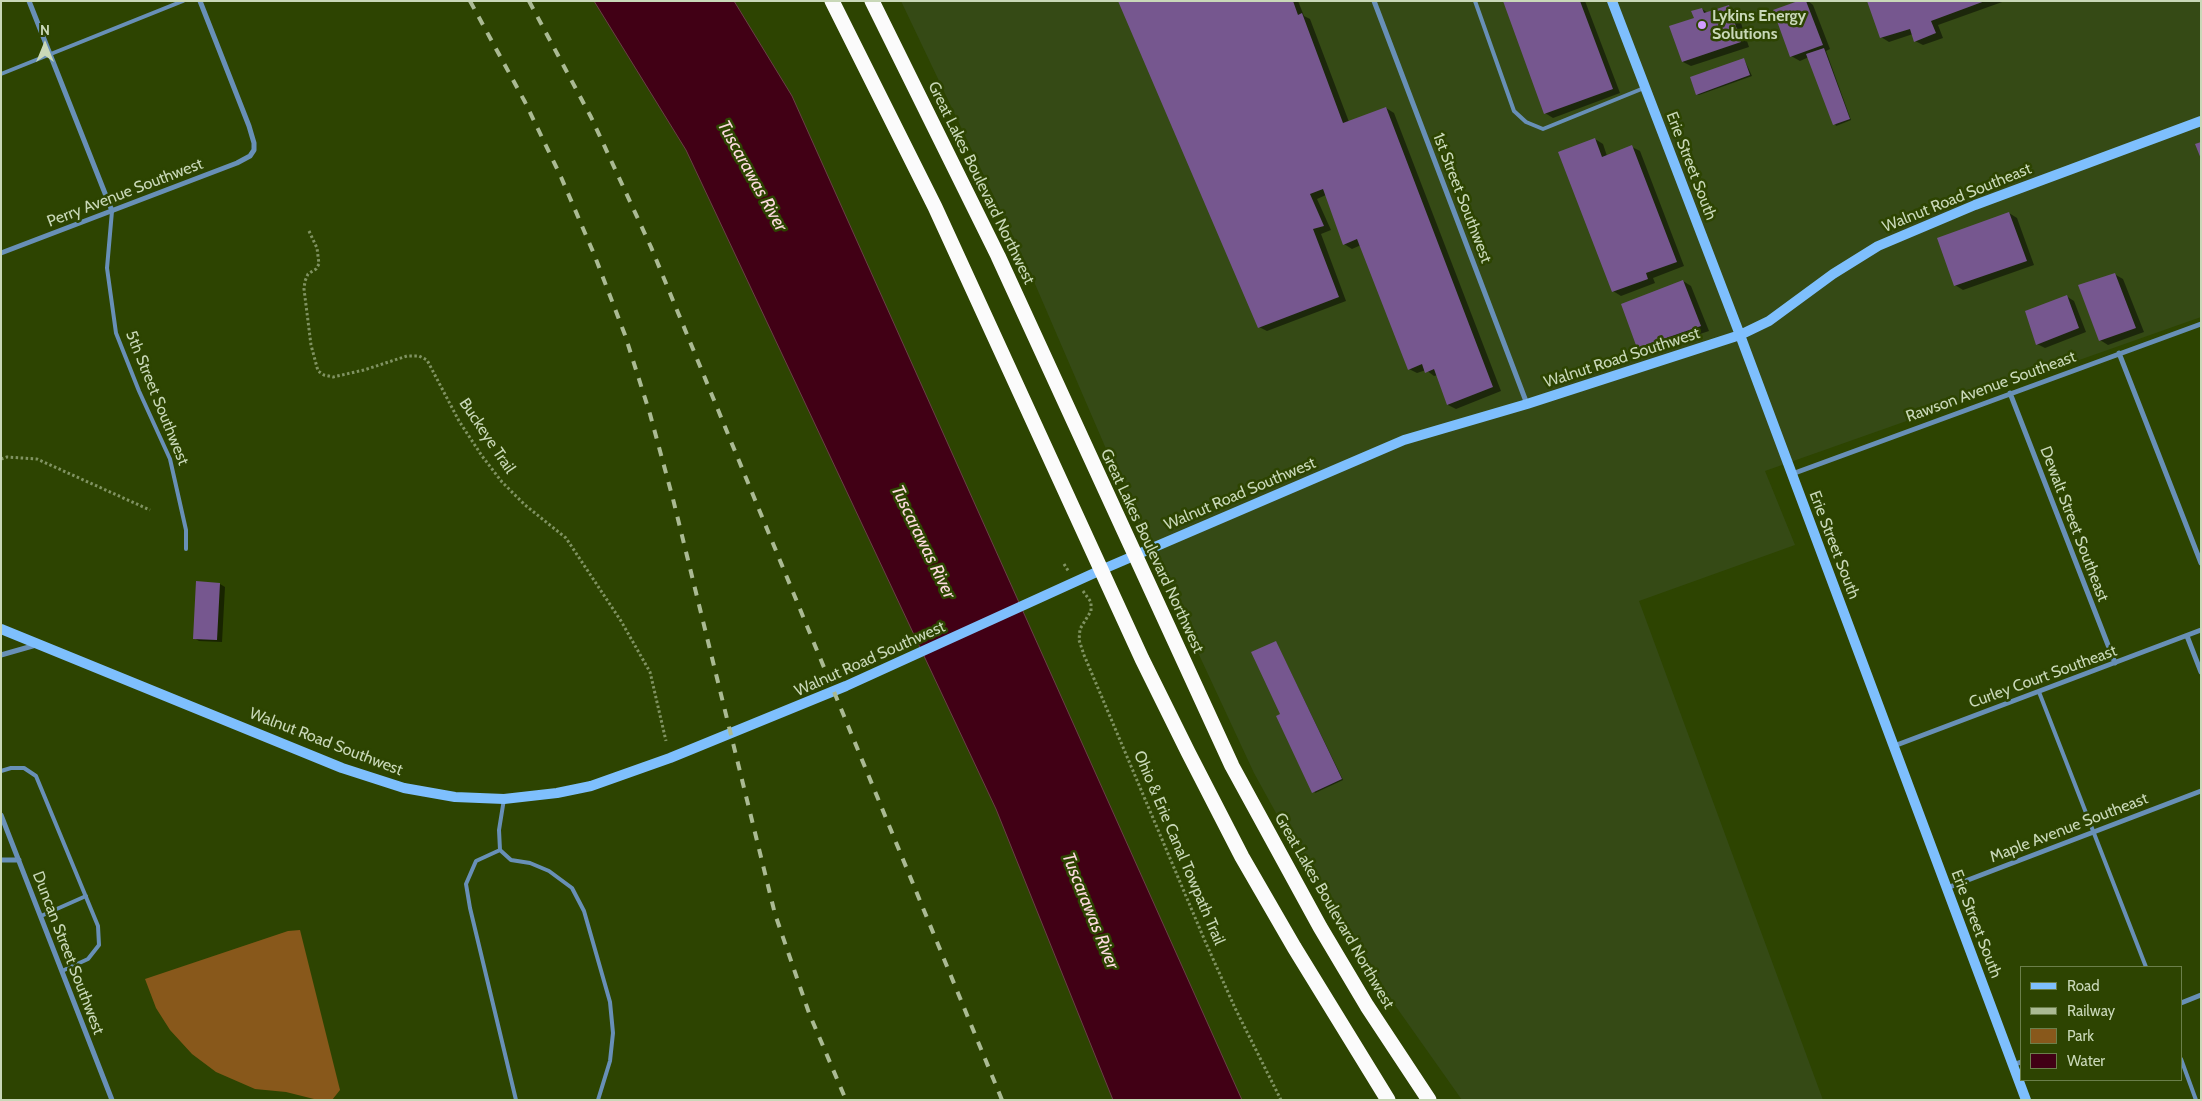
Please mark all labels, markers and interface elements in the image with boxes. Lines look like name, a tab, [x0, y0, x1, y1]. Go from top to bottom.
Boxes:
place label: Lykins Energy Solutions	[1712, 6, 1806, 44]
marker: Lykins Energy Solutions	[1696, 19, 1708, 31]
north arrow	[20, 20, 70, 70]
text: N	[40, 21, 50, 39]
street label: Great Lakes Boulevard Northwest	[923, 79, 1039, 287]
street label: Erie Street South	[1662, 109, 1720, 223]
water label: Tuscarawas River	[713, 117, 791, 235]
street label: 1st Street Southwest	[1428, 130, 1496, 266]
street label: Perry Avenue Southwest	[44, 154, 206, 232]
street label: Walnut Road Southeast	[1880, 159, 2034, 237]
street label: Walnut Road Southwest	[1542, 324, 1702, 392]
street label: 5th Street Southwest	[121, 328, 193, 468]
street label: Rawson Avenue Southeast	[1903, 347, 2079, 427]
street label: Buckeye Trail	[455, 395, 519, 477]
street label: Dewalt Street Southeast	[2036, 444, 2112, 604]
street label: Great Lakes Boulevard Northwest	[1096, 446, 1208, 656]
street label: Walnut Road Southwest	[1161, 453, 1319, 535]
water label: Tuscarawas River	[886, 482, 960, 602]
street label: Erie Street South	[1805, 488, 1863, 602]
street label: Walnut Road Southwest	[792, 617, 948, 701]
street label: Curley Court Southeast	[1966, 641, 2120, 713]
street label: Walnut Road Southwest	[247, 704, 405, 780]
street label: Ohio & Erie Canal Towpath Trail	[1129, 748, 1229, 948]
street label: Maple Avenue Southeast	[1987, 789, 2151, 867]
street label: Great Lakes Boulevard Northwest	[1270, 810, 1398, 1012]
water label: Tuscarawas River	[1057, 850, 1123, 972]
street label: Erie Street South	[1947, 867, 2005, 981]
street label: Duncan Street Southwest	[28, 869, 108, 1037]
legend	[2020, 966, 2182, 1081]
text: Road	[2067, 977, 2100, 995]
text: Railway	[2067, 1002, 2115, 1020]
text: Park	[2067, 1027, 2094, 1045]
text: Water	[2067, 1052, 2105, 1070]

